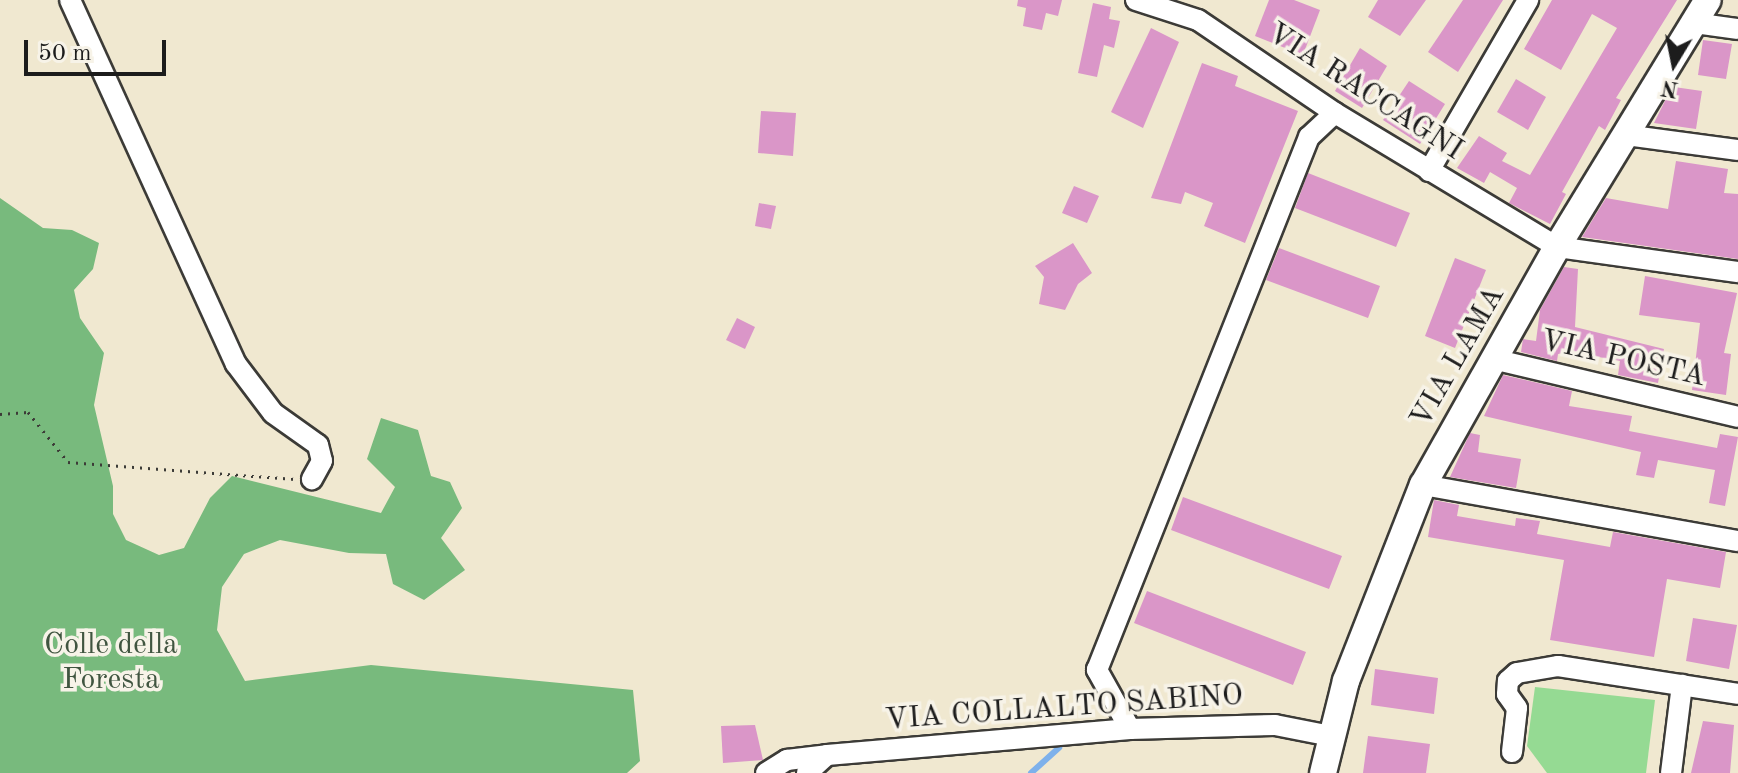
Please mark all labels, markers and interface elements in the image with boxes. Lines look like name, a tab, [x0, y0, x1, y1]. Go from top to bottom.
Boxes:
street label: VIA RACCAGNI	[1260, 15, 1470, 169]
scale bar	[28, 24, 170, 74]
north arrow	[1634, 24, 1714, 104]
text: 50 m	[38, 42, 92, 66]
text: N	[1660, 75, 1680, 100]
street label: VIA LAMA	[1403, 280, 1513, 434]
street label: VIA POSTA	[1537, 323, 1709, 395]
park label: Colle della Foresta	[44, 627, 178, 698]
street label: VIA COLLALTO SABINO	[884, 678, 1244, 738]

